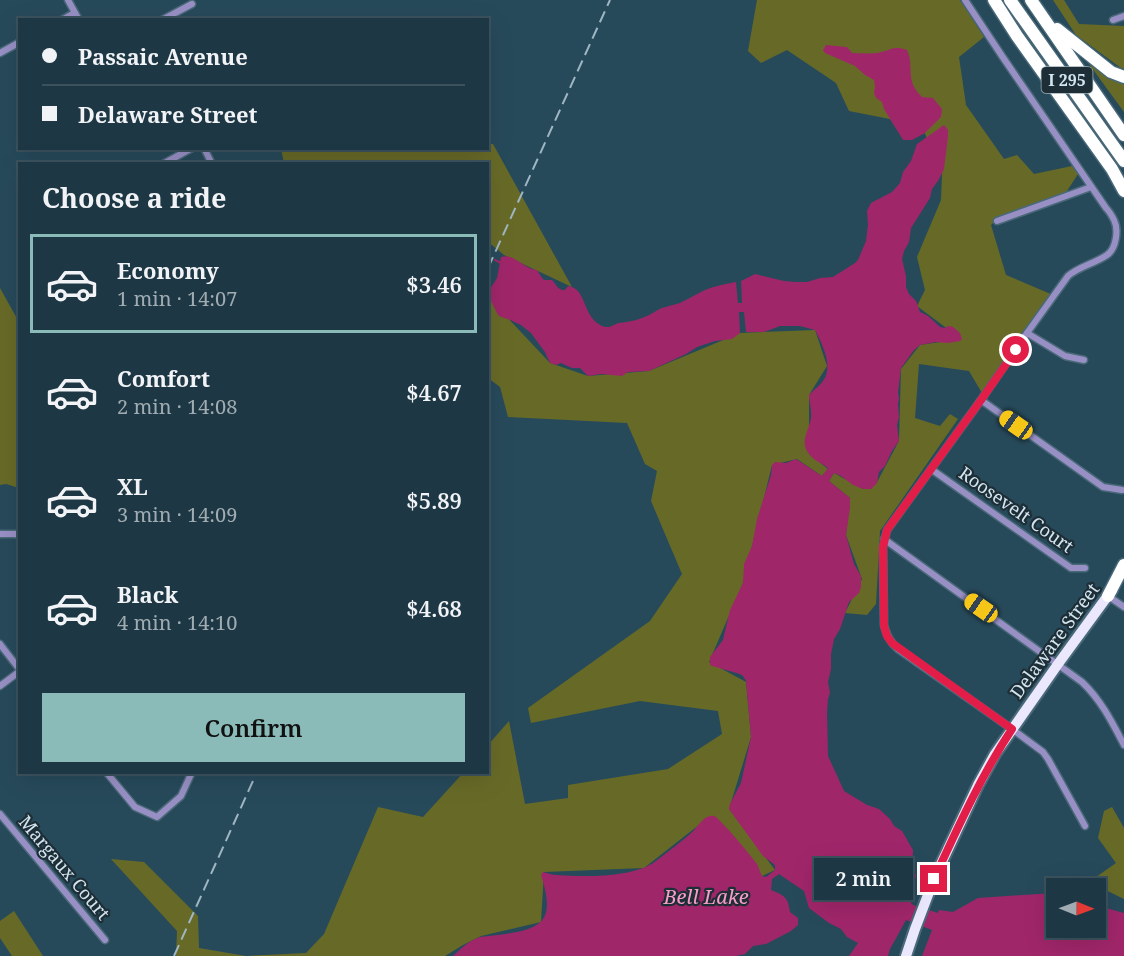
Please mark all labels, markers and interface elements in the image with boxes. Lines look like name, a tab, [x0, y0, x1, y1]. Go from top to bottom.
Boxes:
text: Passaic Avenue	[78, 41, 248, 71]
road number: I 295	[1042, 67, 1092, 93]
text: Delaware Street	[78, 99, 257, 129]
text: Choose a ride	[42, 179, 227, 216]
text: Economy	[117, 255, 219, 285]
icon: car	[45, 257, 99, 311]
text: $3.46	[406, 269, 462, 299]
text: 1 min · 14:07	[117, 285, 237, 312]
route start	[1002, 336, 1029, 363]
text: Comfort	[117, 363, 210, 393]
icon: car	[45, 365, 99, 419]
text: $4.67	[406, 377, 462, 407]
text: 2 min · 14:08	[117, 393, 237, 420]
car	[996, 407, 1036, 443]
street label: Roosevelt Court	[955, 461, 1079, 558]
text: XL	[117, 471, 148, 501]
icon: car	[45, 473, 99, 527]
text: $5.89	[406, 485, 462, 515]
text: 3 min · 14:09	[117, 501, 237, 528]
street label: Delaware Street	[1004, 578, 1104, 703]
text: Black	[117, 579, 178, 609]
icon: car	[45, 581, 99, 635]
car	[961, 590, 1001, 626]
text: $4.68	[406, 593, 462, 623]
text: 4 min · 14:10	[117, 609, 237, 636]
button: Confirm	[42, 693, 465, 762]
street label: Margaux Court	[14, 810, 116, 925]
callout: 2 min	[814, 858, 913, 900]
text: 2 min	[836, 865, 891, 892]
route end	[920, 865, 947, 892]
north arrow	[1046, 878, 1106, 938]
map controls	[1046, 878, 1106, 938]
water label: Bell Lake	[662, 883, 749, 910]

